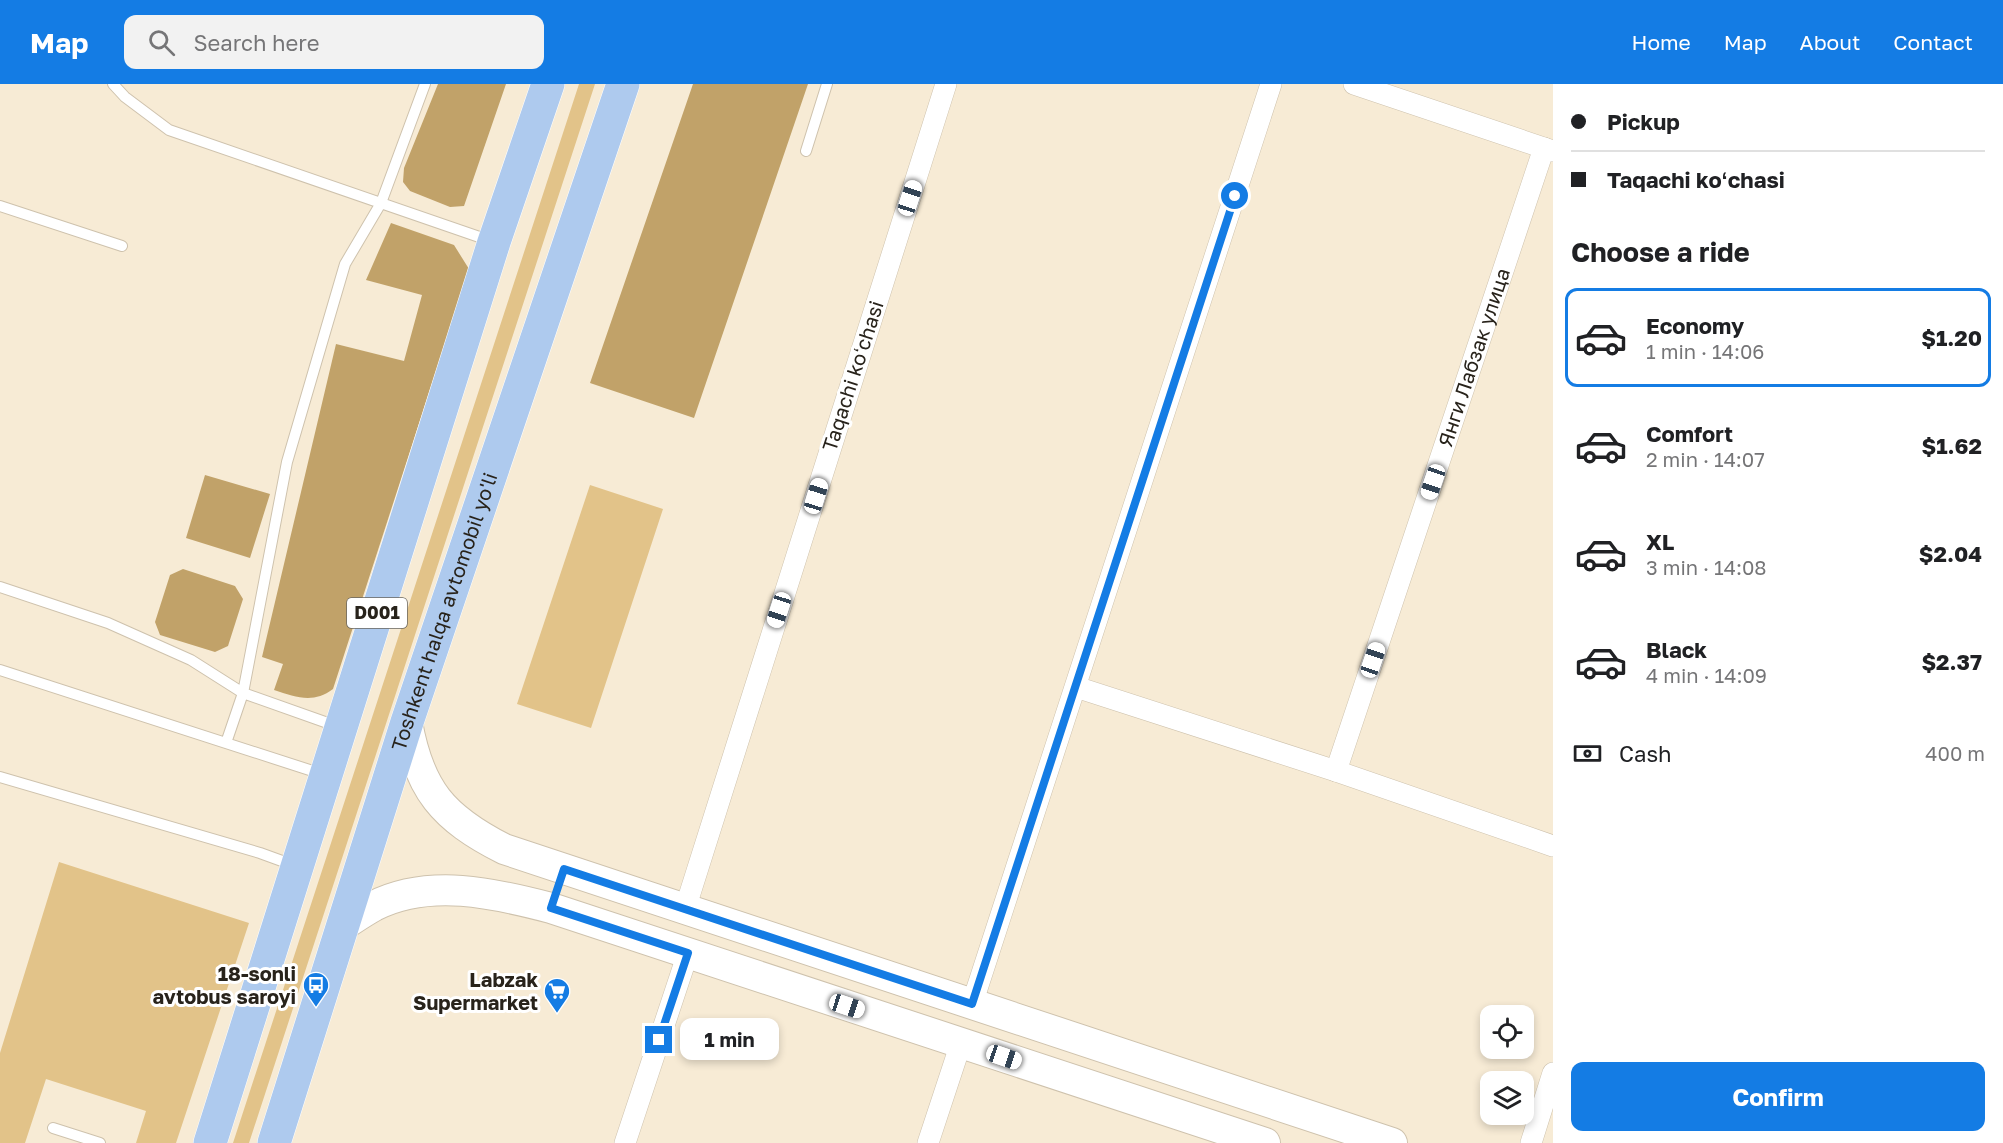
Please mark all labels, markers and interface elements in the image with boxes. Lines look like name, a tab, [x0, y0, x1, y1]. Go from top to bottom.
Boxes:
search box	[124, 15, 544, 69]
text: Map	[30, 26, 88, 59]
icon: search	[145, 26, 178, 59]
text: Search here	[193, 29, 319, 56]
text: Home	[1631, 29, 1691, 55]
text: Map	[1724, 29, 1767, 55]
text: About	[1800, 29, 1860, 55]
text: Contact	[1893, 29, 1973, 55]
text: Pickup	[1607, 108, 1680, 135]
text: Taqachi koʻchasi	[1607, 166, 1785, 193]
car	[896, 178, 924, 218]
route start	[1221, 182, 1248, 209]
text: Choose a ride	[1571, 236, 1750, 268]
street label: Янги Лабзак улица	[1432, 265, 1514, 450]
street label: Taqachi koʻchasi	[816, 297, 888, 454]
icon: car	[1574, 311, 1628, 365]
text: Economy	[1646, 312, 1744, 339]
text: $1.20	[1921, 324, 1982, 351]
text: 1 min · 14:06	[1646, 339, 1764, 363]
icon: car	[1574, 419, 1628, 473]
text: Comfort	[1646, 420, 1733, 447]
text: $1.62	[1921, 432, 1982, 459]
text: 2 min · 14:07	[1646, 447, 1765, 471]
car	[1419, 462, 1447, 502]
street label: Toshkent halqa avtomobil yo'li	[386, 469, 502, 753]
car	[802, 476, 830, 516]
icon: car	[1574, 527, 1628, 581]
text: XL	[1646, 528, 1674, 555]
text: $2.04	[1919, 540, 1982, 567]
text: 3 min · 14:08	[1646, 555, 1767, 579]
car	[765, 590, 793, 630]
road number: D001	[347, 598, 407, 628]
icon: car	[1574, 635, 1628, 689]
text: Black	[1646, 636, 1707, 663]
car	[1359, 640, 1387, 680]
text: $2.37	[1921, 648, 1982, 675]
text: 4 min · 14:09	[1646, 663, 1767, 687]
icon: cash	[1571, 737, 1604, 770]
text: Cash	[1619, 740, 1672, 767]
text: 400 m	[1925, 741, 1985, 765]
place label: 18-sonli avtobus saroyi	[153, 961, 296, 1008]
place label: Labzak Supermarket	[413, 967, 538, 1014]
bus stop icon: 18-sonli avtobus saroyi	[301, 970, 331, 1008]
supermarket icon: Labzak Supermarket	[542, 976, 572, 1014]
car	[827, 992, 867, 1020]
map controls	[1480, 1005, 1534, 1125]
button: locate	[1480, 1005, 1534, 1059]
callout: 1 min	[680, 1019, 779, 1061]
route end	[645, 1026, 672, 1053]
text: 1 min	[704, 1027, 755, 1051]
car	[984, 1043, 1024, 1071]
button: Confirm	[1571, 1062, 1985, 1131]
button: layers	[1480, 1071, 1534, 1125]

